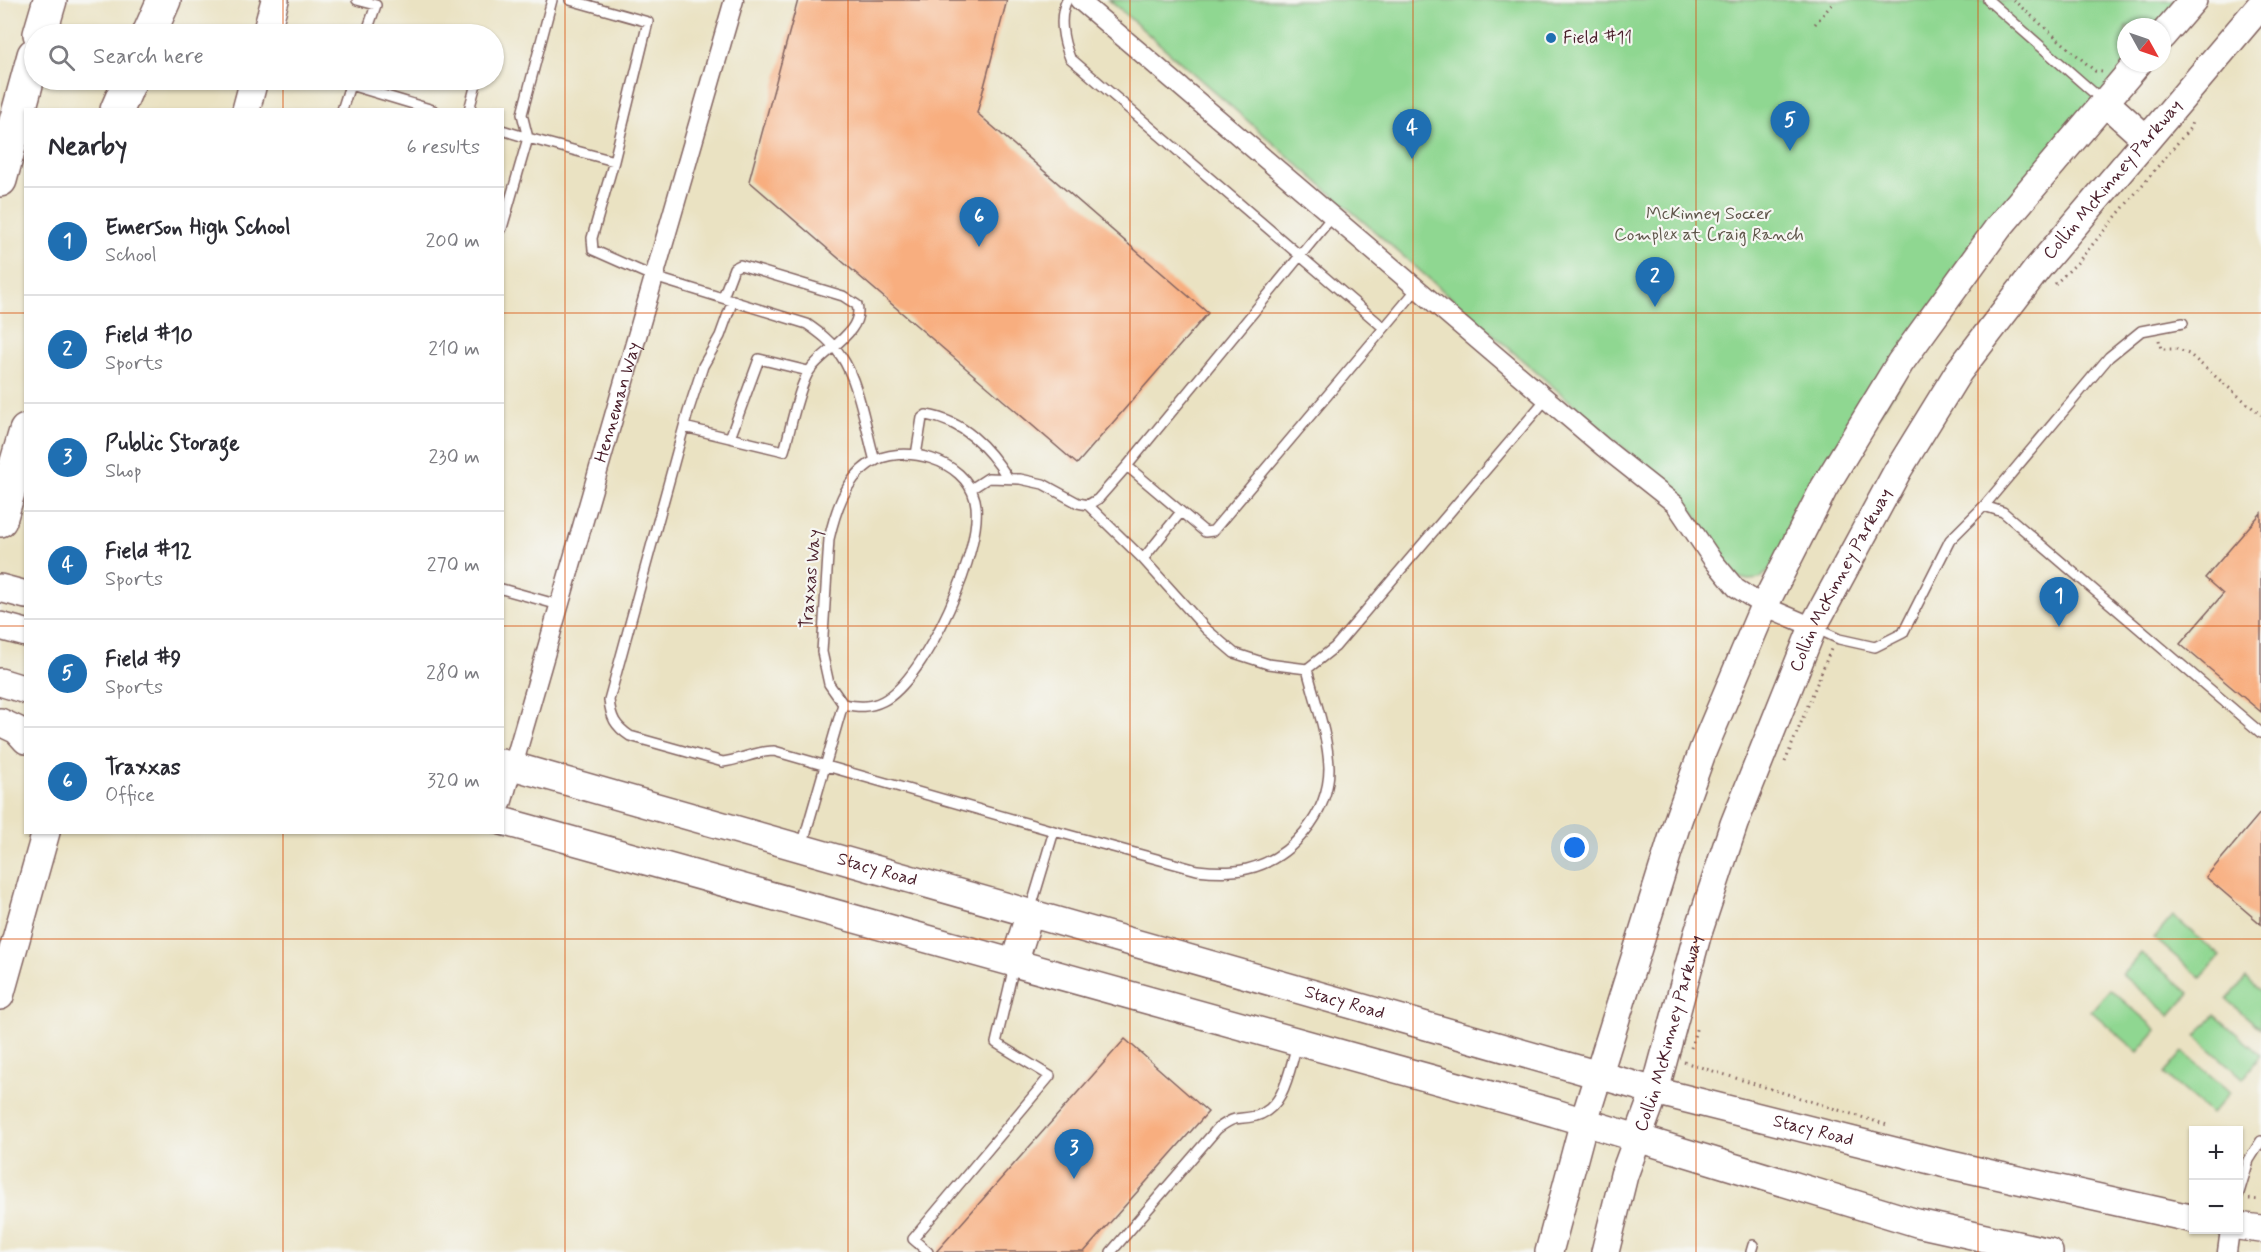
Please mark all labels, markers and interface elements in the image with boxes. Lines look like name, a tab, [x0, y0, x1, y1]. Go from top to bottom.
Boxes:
north arrow	[2117, 18, 2171, 72]
search box	[24, 24, 504, 90]
place label: Field #11	[1563, 26, 1632, 50]
marker: Field #11	[1544, 31, 1558, 45]
icon: search	[45, 41, 78, 74]
text: Search here	[93, 43, 204, 71]
street label: Collin McKinney Parkway	[2038, 94, 2188, 265]
pin: 5	[1770, 102, 1810, 151]
pin: 4	[1392, 110, 1432, 159]
text: Nearby	[48, 130, 127, 164]
text: 6 results	[407, 134, 480, 161]
pin: 6	[960, 198, 998, 247]
park label: McKinney Soccer Complex at Craig Ranch	[1614, 202, 1804, 247]
text: Emerson High School	[105, 214, 290, 242]
text: 1	[63, 228, 72, 255]
text: 200 m	[425, 228, 480, 255]
text: School	[105, 242, 157, 269]
pin: 2	[1636, 258, 1674, 307]
text: Field #10	[105, 322, 193, 350]
text: 2	[63, 336, 72, 363]
text: 210 m	[428, 336, 480, 363]
street label: Henneman Way	[589, 339, 647, 465]
text: Sports	[105, 350, 163, 377]
text: Public Storage	[105, 430, 240, 458]
text: 3	[63, 444, 72, 471]
text: 230 m	[428, 444, 480, 471]
text: Shop	[105, 458, 142, 485]
street label: Collin McKinney Parkway	[1784, 484, 1898, 675]
street label: Traxxas Way	[795, 528, 827, 630]
text: Field #12	[105, 538, 192, 566]
text: 4	[62, 552, 73, 579]
text: 270 m	[427, 552, 480, 579]
text: Sports	[105, 566, 163, 593]
pin: 1	[2040, 578, 2078, 627]
text: Field #9	[105, 646, 181, 674]
text: 5	[62, 660, 74, 687]
text: 280 m	[426, 660, 480, 687]
text: Sports	[105, 674, 163, 701]
text: Traxxas	[105, 754, 181, 782]
text: 6	[62, 768, 73, 795]
text: 320 m	[427, 768, 480, 795]
text: Office	[105, 782, 155, 809]
your location	[1560, 833, 1589, 862]
street label: Stacy Road	[834, 847, 920, 892]
street label: Collin McKinney Parkway	[1629, 933, 1709, 1135]
street label: Stacy Road	[1302, 980, 1387, 1025]
street label: Stacy Road	[1771, 1109, 1856, 1152]
map controls	[2189, 1126, 2243, 1234]
button: +	[2189, 1126, 2243, 1180]
pin: 3	[1054, 1130, 1094, 1179]
button: −	[2189, 1180, 2243, 1234]

